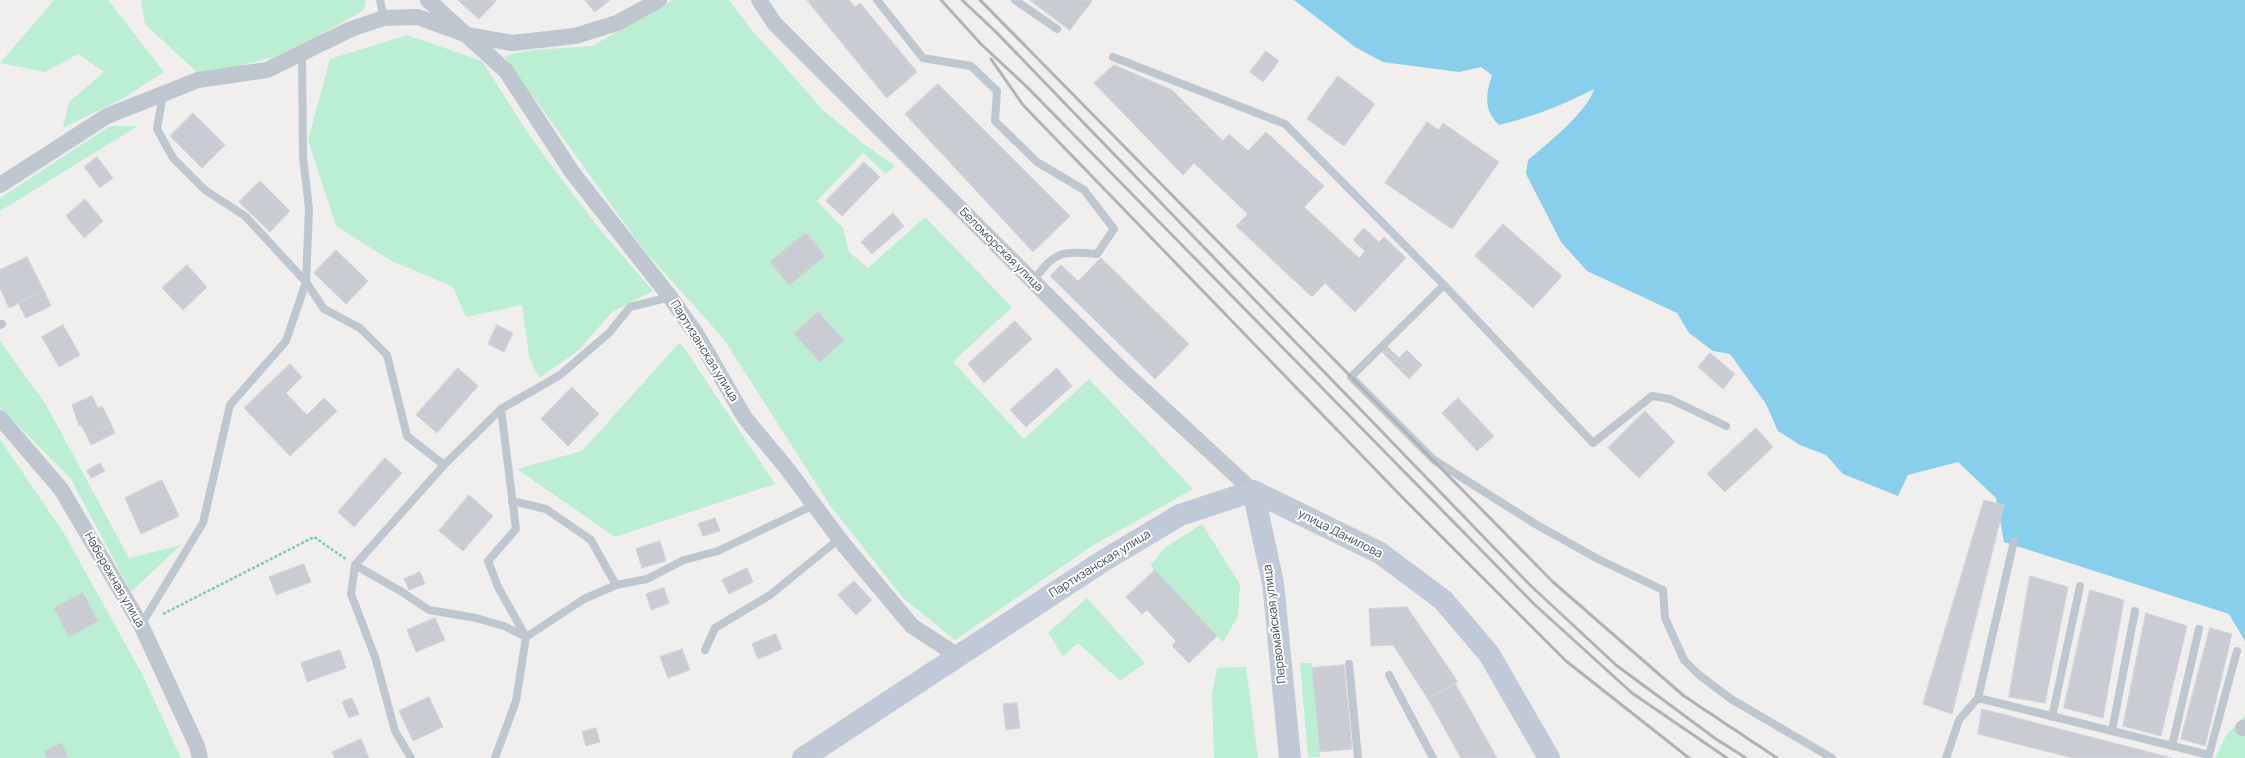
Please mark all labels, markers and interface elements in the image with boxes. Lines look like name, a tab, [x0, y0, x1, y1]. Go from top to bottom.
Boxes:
street label: Беломорская улица	[956, 205, 1046, 295]
street label: Партизанская улица	[667, 298, 741, 404]
street label: улица Данилова	[1295, 507, 1385, 561]
street label: Партизанская улица	[1047, 527, 1153, 601]
street label: Набережная улица	[81, 530, 147, 630]
street label: Первомайская улица	[1261, 564, 1289, 684]

